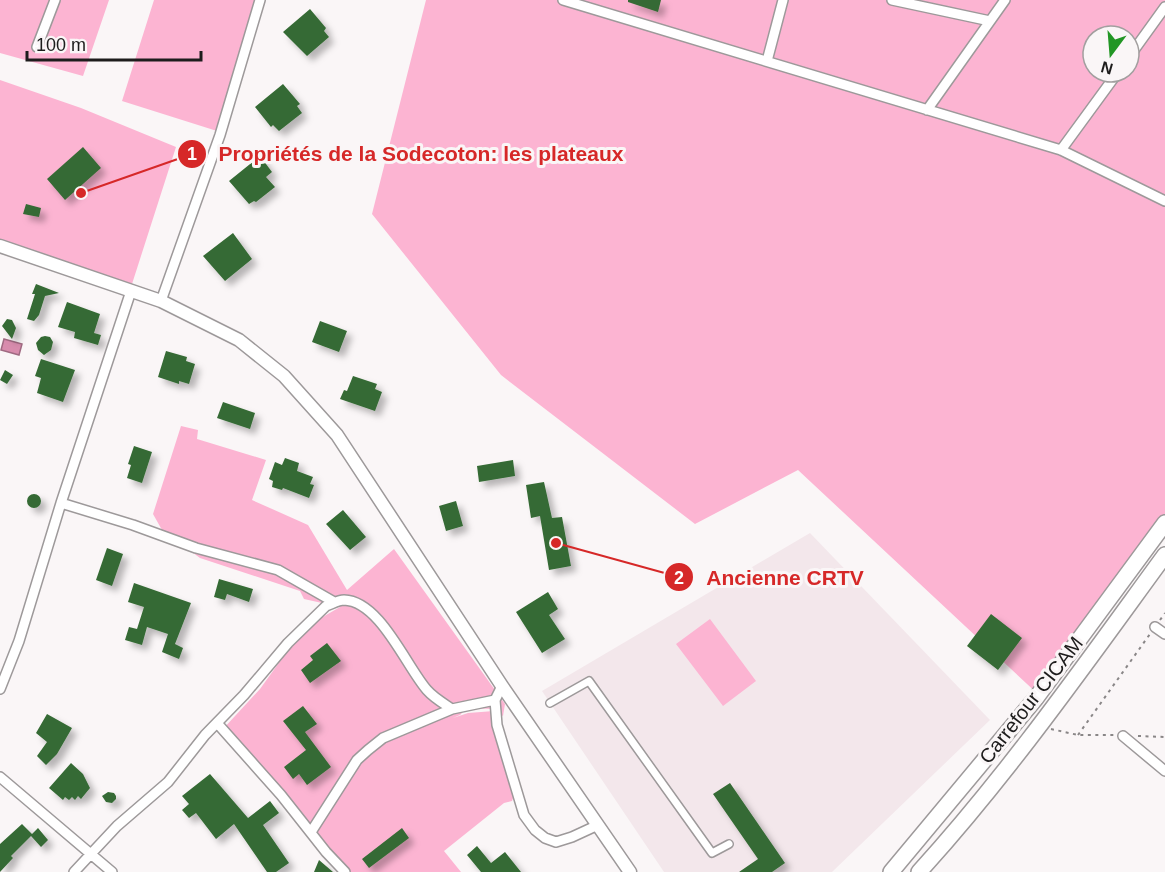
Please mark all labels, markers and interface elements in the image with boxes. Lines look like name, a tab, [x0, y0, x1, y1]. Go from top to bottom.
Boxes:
scale bar	[27, 24, 201, 62]
north arrow	[1081, 24, 1141, 84]
text: 100 m	[36, 35, 86, 55]
text: N	[1099, 58, 1115, 78]
callout: Propriétés de la Sodecoton: les plateaux	[177, 134, 636, 173]
text: Propriétés de la Sodecoton: les plateaux	[219, 142, 624, 165]
text: 1	[187, 144, 197, 164]
callout: Ancienne CRTV	[664, 558, 875, 597]
text: Ancienne CRTV	[706, 566, 864, 589]
text: 2	[674, 568, 684, 588]
street label: Carrefour CICAM	[975, 632, 1087, 768]

